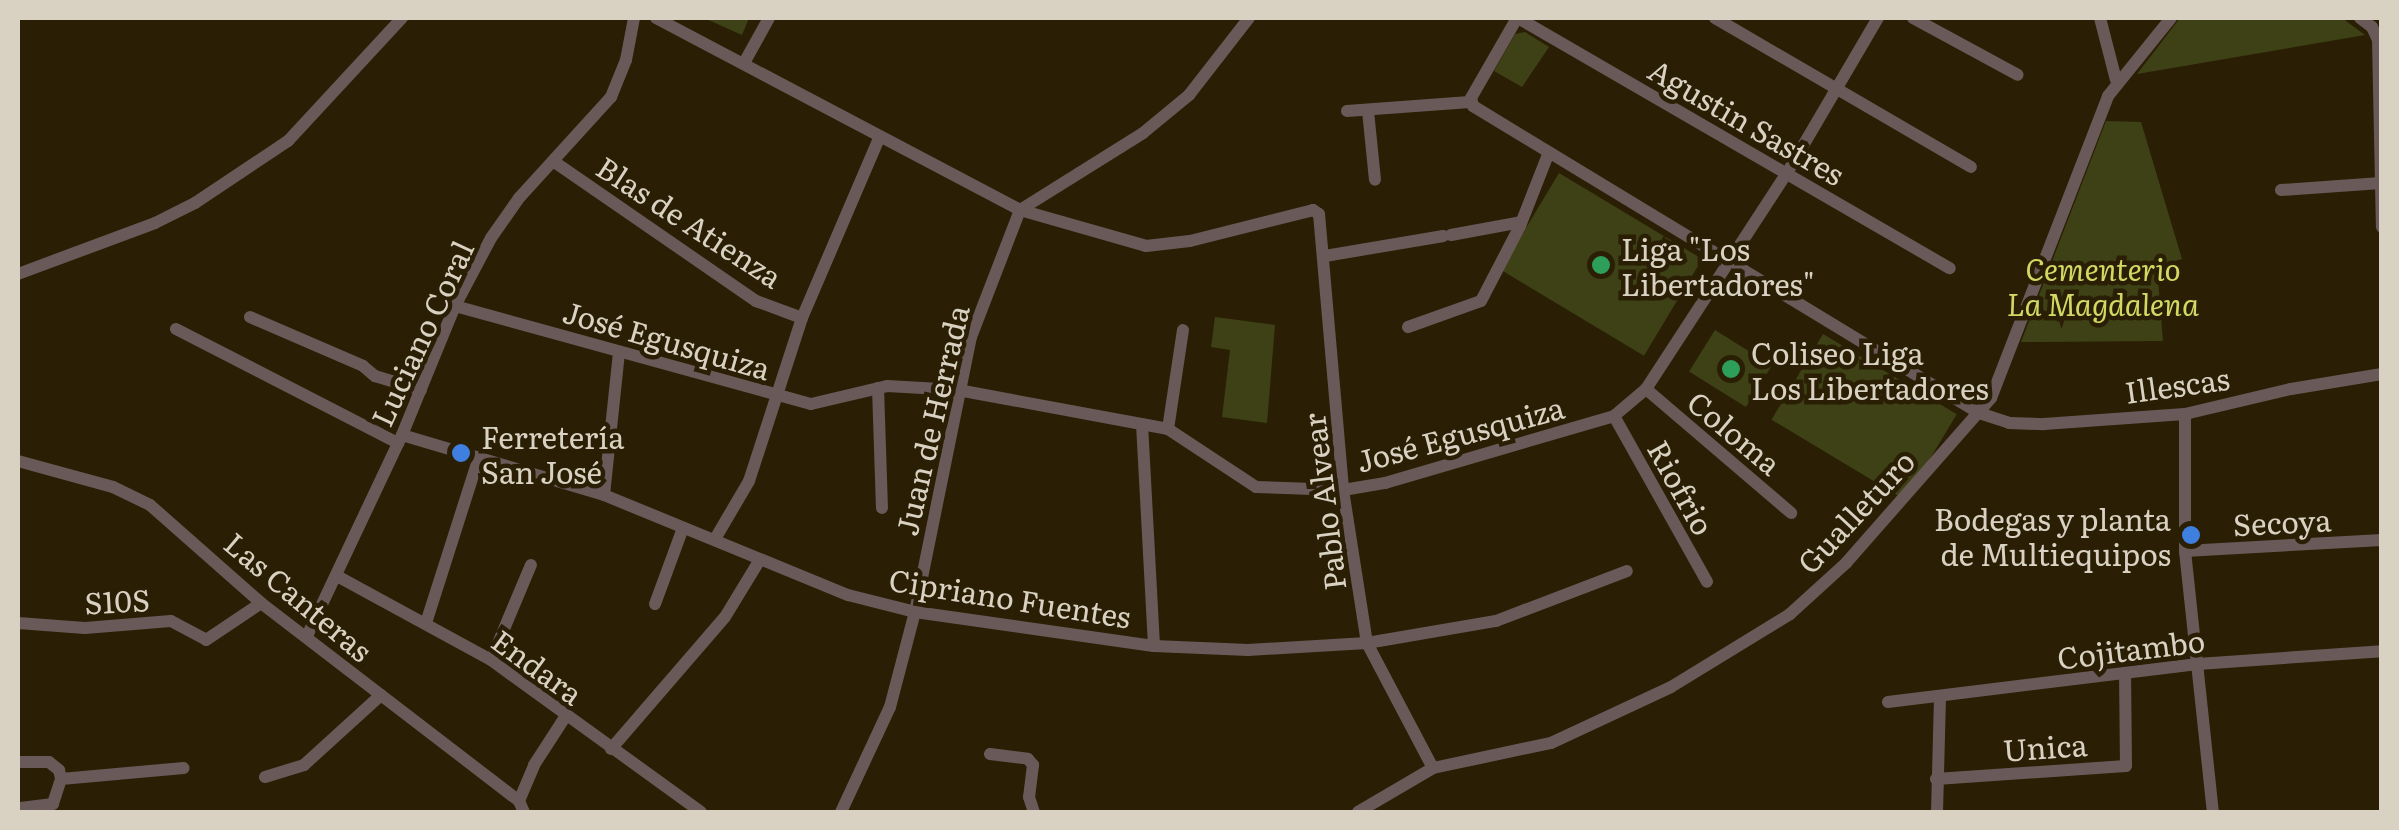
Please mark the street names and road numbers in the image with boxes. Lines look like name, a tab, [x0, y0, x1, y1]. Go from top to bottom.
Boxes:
street label: Agustin Sastres	[1643, 50, 1851, 192]
street label: Blas de Atienza	[591, 148, 789, 294]
street label: Luciano Coral	[362, 235, 480, 431]
street label: José Egusquiza	[559, 292, 775, 386]
street label: Juan de Herrada	[887, 301, 975, 539]
street label: Illescas	[2122, 359, 2232, 409]
street label: Coloma	[1681, 383, 1789, 481]
street label: José Egusquiza	[1352, 388, 1568, 478]
street label: Pablo Alvear	[1294, 411, 1352, 593]
street label: Riofrio	[1641, 433, 1723, 541]
street label: Gualleturo	[1789, 442, 1921, 580]
street label: Secoya	[2232, 500, 2332, 542]
street label: Las Canteras	[218, 524, 380, 668]
street label: Cipriano Fuentes	[887, 560, 1133, 634]
street label: S10S	[83, 580, 151, 620]
street label: Endara	[486, 621, 590, 711]
street label: Cojitambo	[2055, 621, 2207, 675]
street label: Unica	[2002, 725, 2088, 767]

